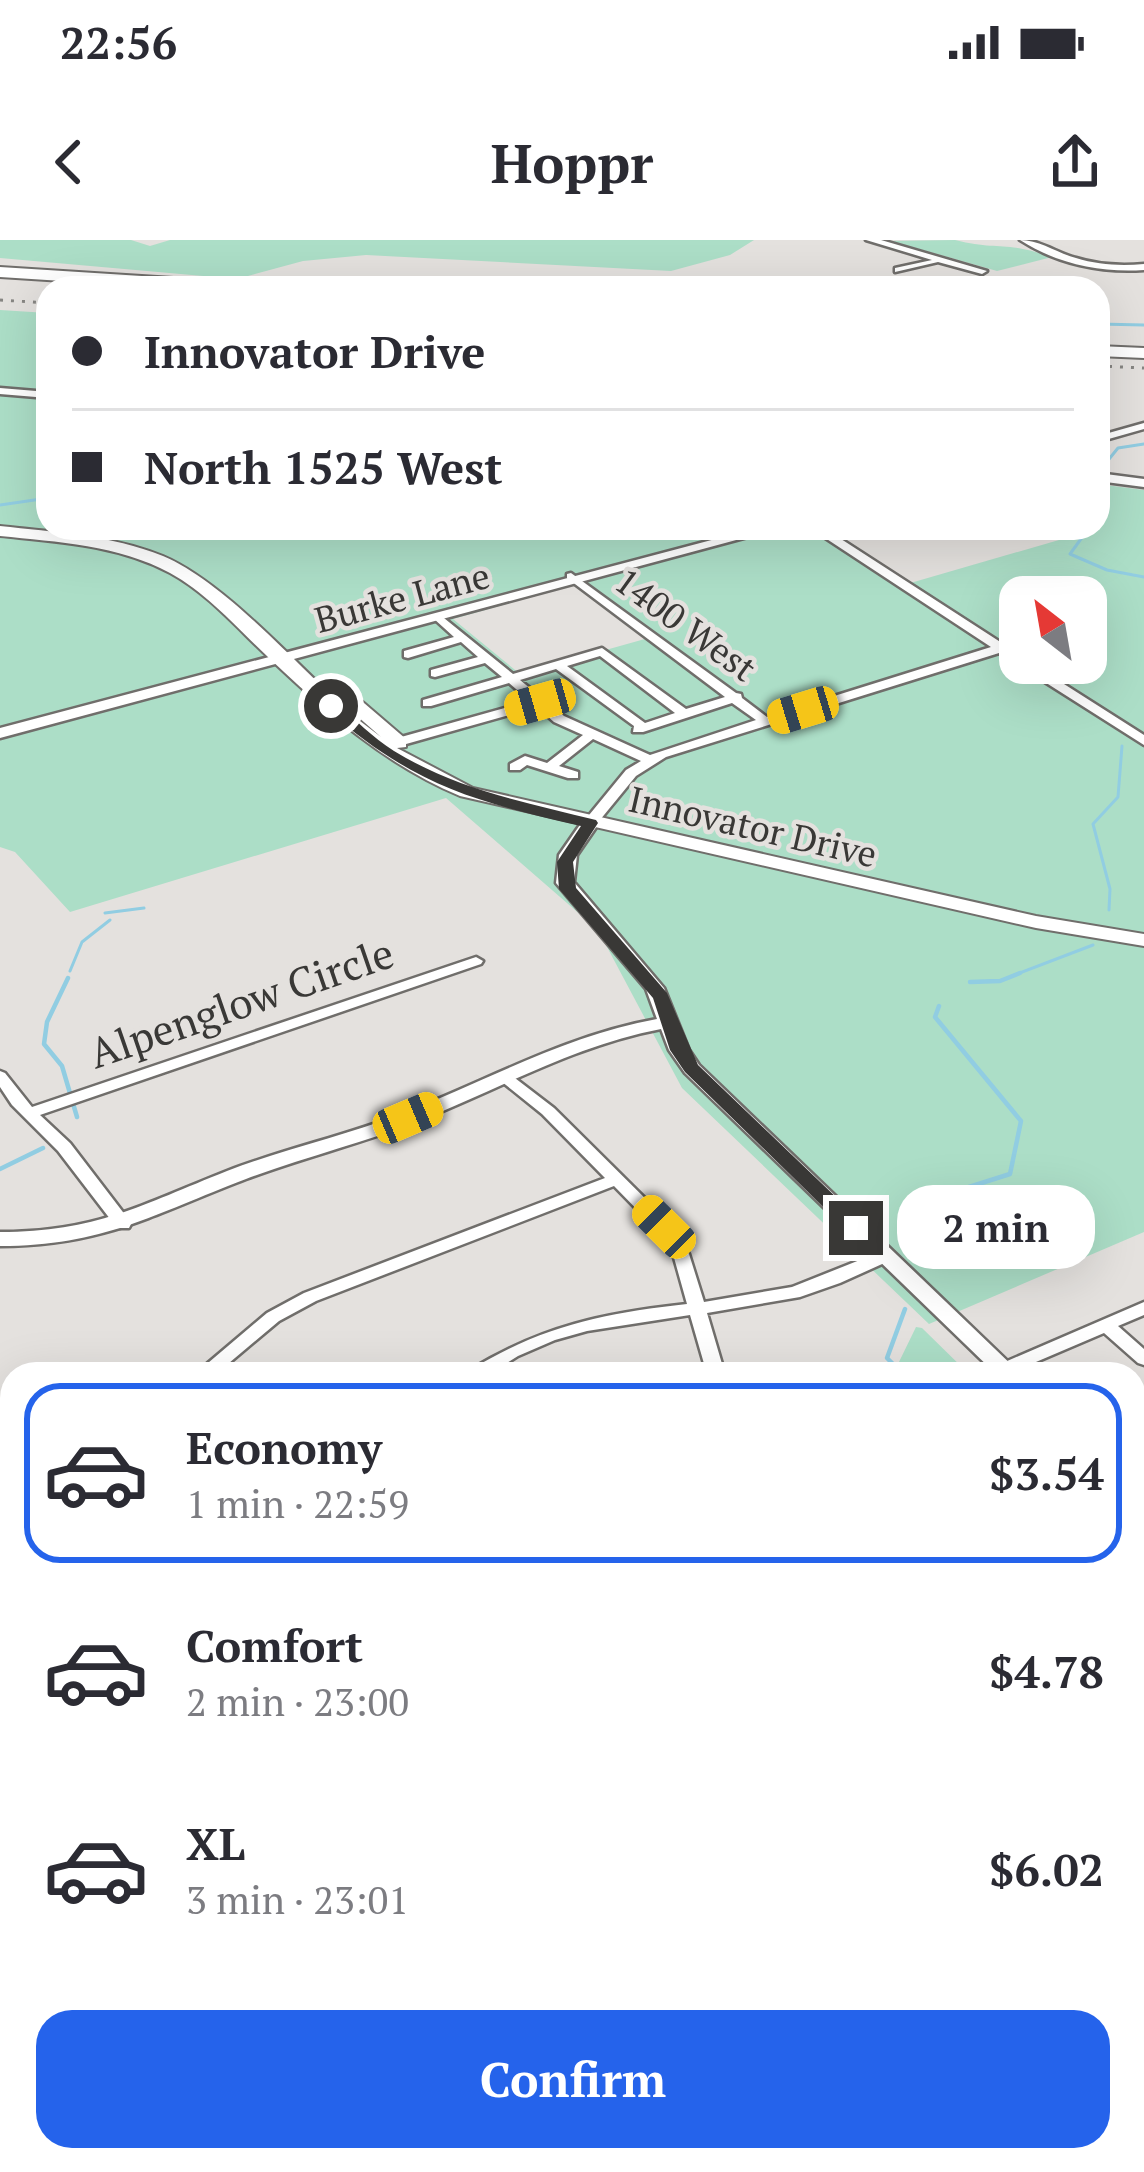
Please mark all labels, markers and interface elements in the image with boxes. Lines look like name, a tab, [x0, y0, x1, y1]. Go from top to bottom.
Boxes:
text: 22:56	[60, 12, 177, 72]
text: Hoppr	[491, 127, 653, 198]
icon: back	[36, 129, 102, 195]
icon: share	[1042, 129, 1108, 195]
text: Innovator Drive	[144, 321, 486, 381]
text: North 1525 West	[144, 437, 502, 497]
street label: Burke Lane	[309, 551, 495, 643]
street label: 1400 West	[606, 557, 766, 691]
north arrow	[999, 576, 1107, 684]
map controls	[999, 576, 1107, 684]
car	[500, 675, 580, 729]
route start	[304, 679, 358, 733]
car	[763, 682, 843, 738]
street label: Innovator Drive	[625, 775, 881, 877]
street label: Alpenglow Circle	[81, 924, 401, 1080]
car	[368, 1087, 448, 1149]
callout: 2 min	[898, 1186, 1096, 1270]
car	[626, 1189, 702, 1265]
route end	[829, 1201, 883, 1255]
text: 2 min	[943, 1201, 1049, 1253]
text: Economy	[186, 1417, 382, 1477]
icon: car	[42, 1419, 150, 1527]
text: $3.54	[989, 1443, 1104, 1503]
text: 1 min · 22:59	[186, 1477, 409, 1529]
text: Comfort	[186, 1615, 363, 1675]
icon: car	[42, 1617, 150, 1725]
text: $4.78	[989, 1641, 1104, 1701]
text: 2 min · 23:00	[186, 1675, 409, 1727]
text: XL	[186, 1813, 245, 1873]
icon: car	[42, 1815, 150, 1923]
text: $6.02	[989, 1839, 1104, 1899]
text: 3 min · 23:01	[186, 1873, 409, 1925]
button: Confirm	[36, 2010, 1110, 2148]

